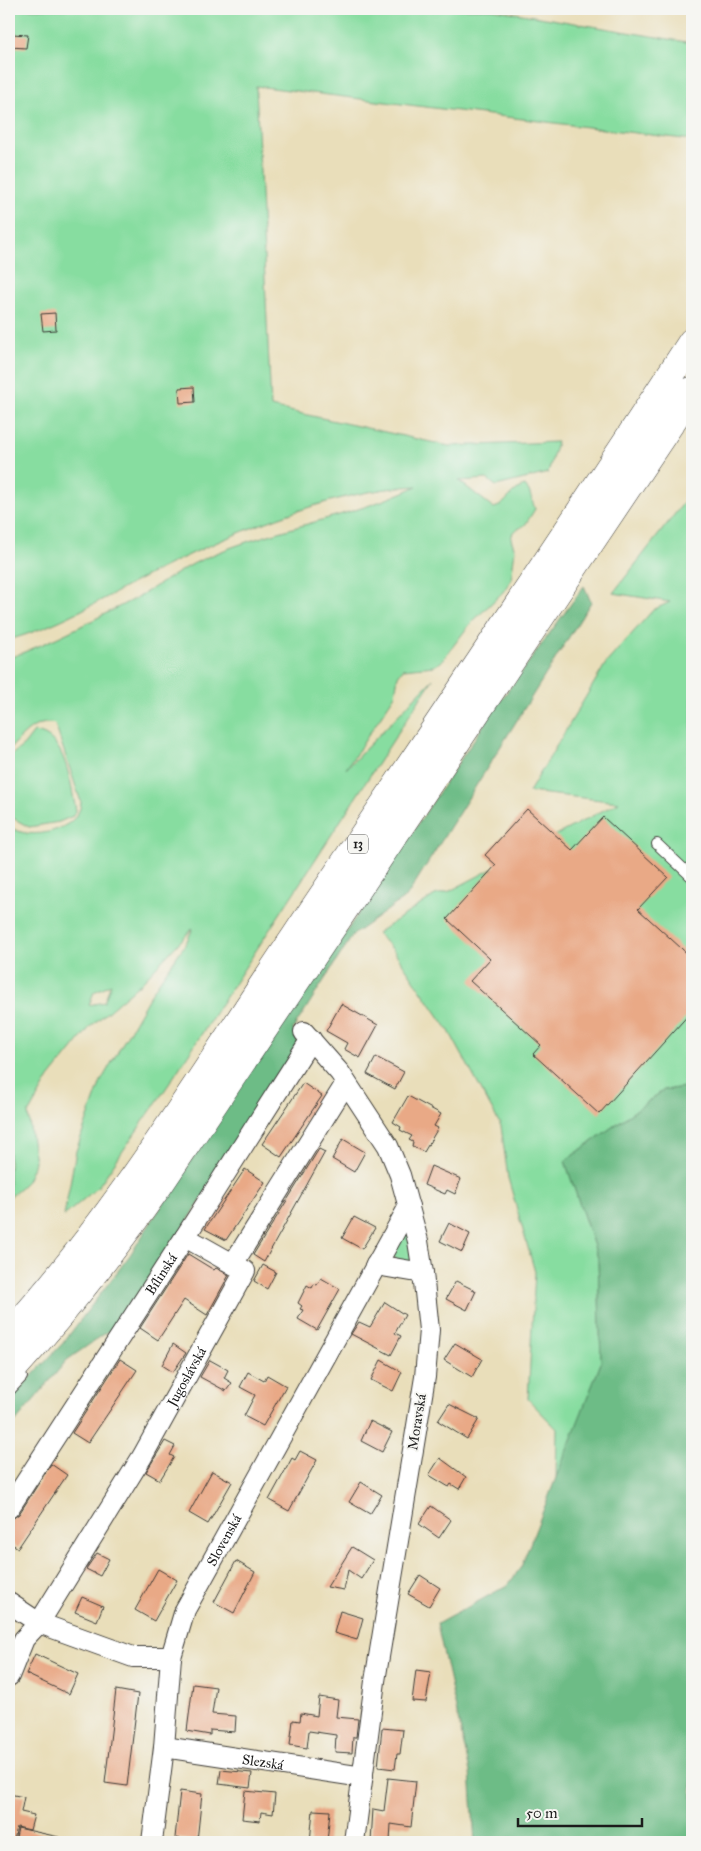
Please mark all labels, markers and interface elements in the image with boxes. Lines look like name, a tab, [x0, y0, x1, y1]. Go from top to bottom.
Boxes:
road number: 13	[348, 834, 368, 854]
street label: Bílinská	[141, 1250, 181, 1298]
street label: Jugoslávská	[162, 1344, 210, 1412]
street label: Moravská	[404, 1393, 430, 1451]
street label: Slovenská	[203, 1511, 245, 1569]
street label: Slezská	[241, 1750, 285, 1773]
scale bar	[518, 1796, 642, 1828]
text: 50 m	[526, 1804, 558, 1822]

